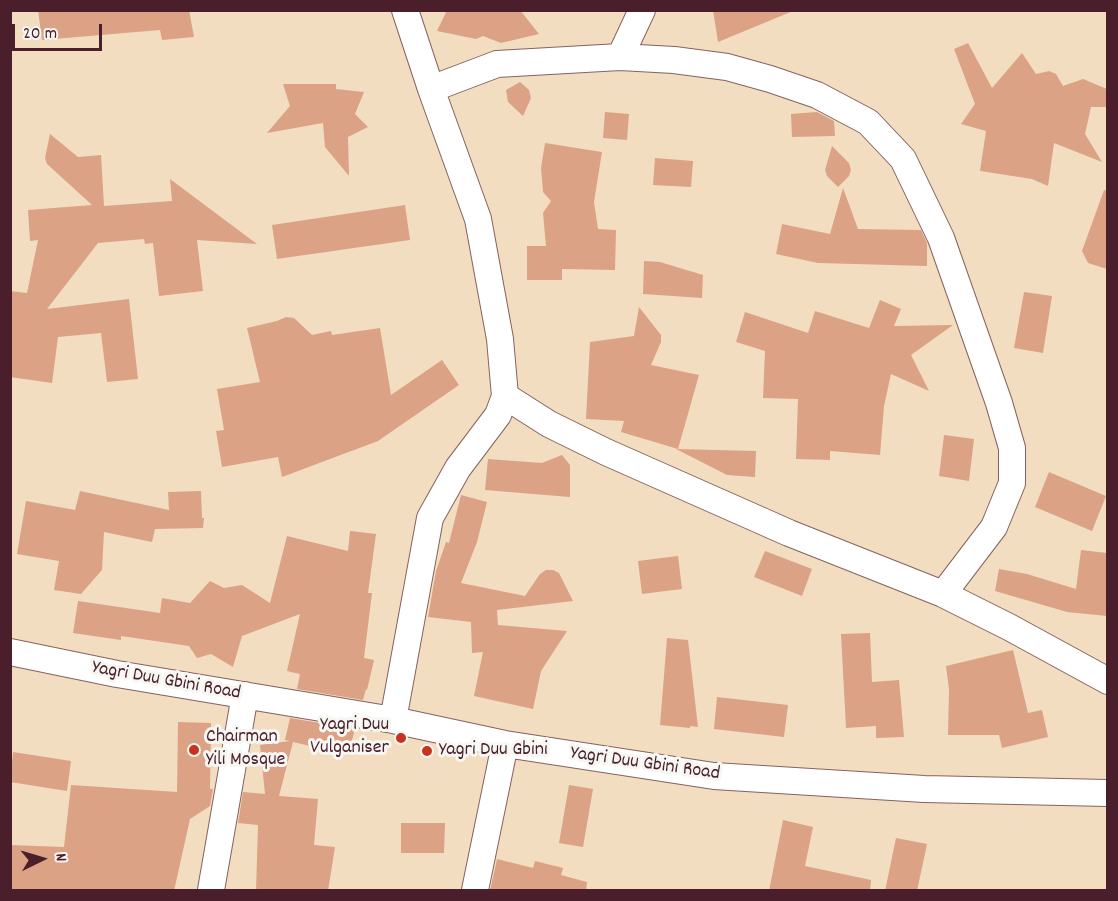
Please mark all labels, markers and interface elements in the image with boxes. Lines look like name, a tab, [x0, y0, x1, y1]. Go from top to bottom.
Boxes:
scale bar	[15, 12, 105, 50]
text: 20 m	[23, 22, 57, 47]
street label: Yagri Duu Gbini Road	[90, 657, 242, 707]
place label: Yagri Duu Vulganiser	[310, 714, 389, 761]
place label: Chairman Yili Mosque	[206, 726, 285, 773]
marker: Yagri Duu Vulganiser	[394, 731, 408, 745]
place label: Yagri Duu Gbini	[439, 739, 548, 763]
marker: Chairman Yili Mosque	[187, 743, 201, 757]
street label: Yagri Duu Gbini Road	[569, 743, 721, 787]
marker: Yagri Duu Gbini	[420, 744, 434, 758]
north arrow	[12, 829, 72, 889]
text: N	[49, 852, 72, 862]

